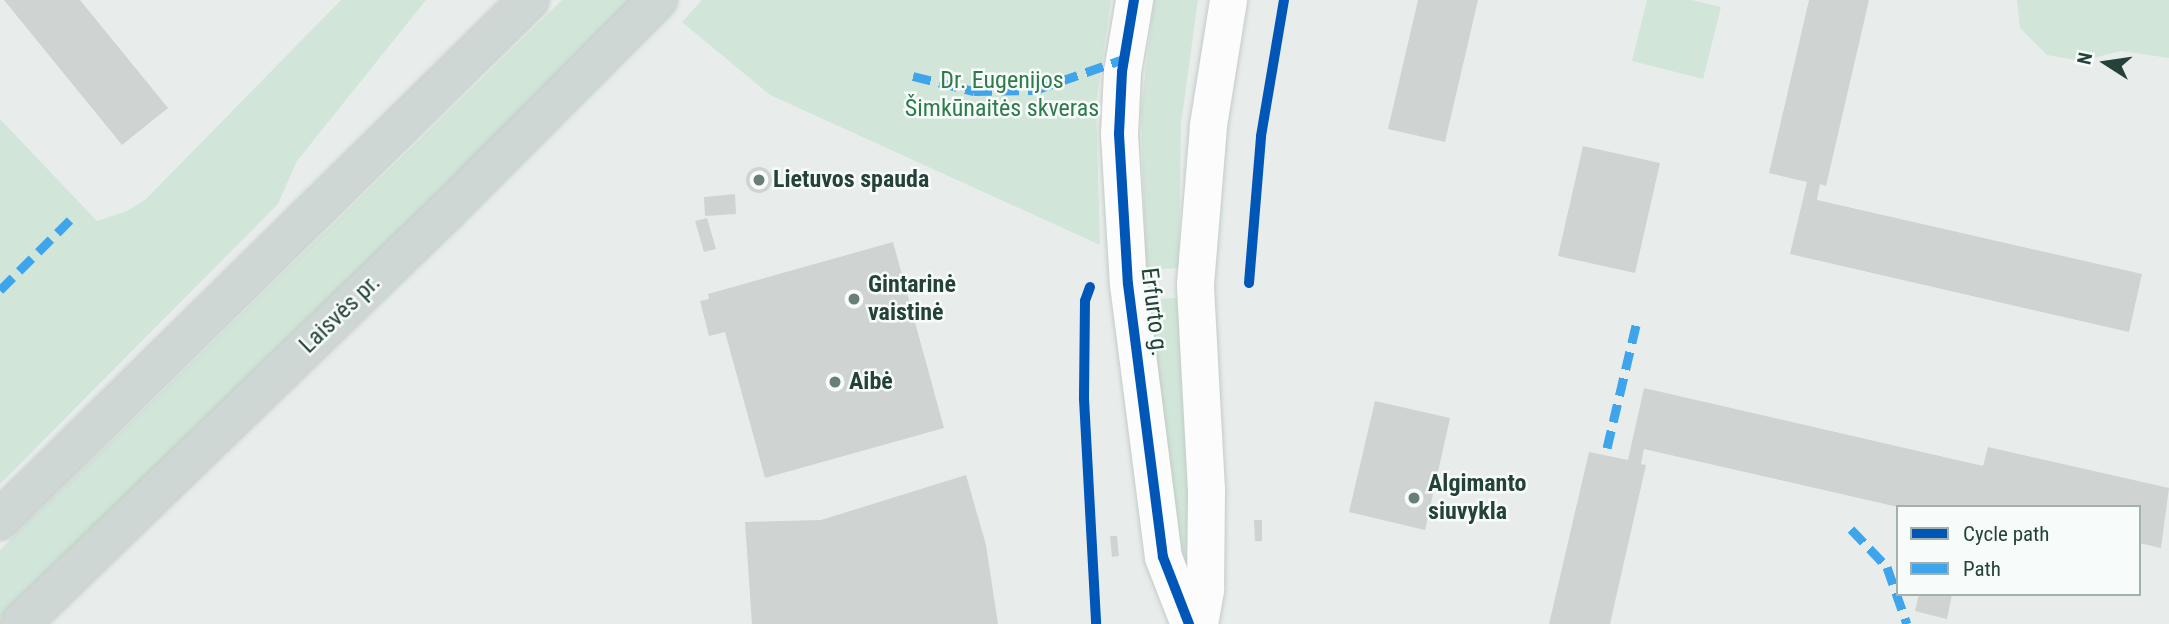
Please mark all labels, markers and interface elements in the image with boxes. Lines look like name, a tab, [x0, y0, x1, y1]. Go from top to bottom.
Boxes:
north arrow	[2071, 28, 2141, 98]
text: N	[2073, 50, 2097, 67]
park label: Dr. Eugenijos Šimkūnaitės skveras	[905, 67, 1099, 123]
place label: Lietuvos spauda	[773, 166, 929, 194]
marker: Lietuvos spauda	[751, 172, 767, 188]
street label: Erfurto g.	[1134, 266, 1174, 358]
street label: Laisvės pr.	[294, 268, 386, 360]
place label: Gintarinė vaistinė	[868, 271, 956, 327]
marker: Gintarinė vaistinė	[846, 291, 862, 307]
place label: Aibė	[849, 368, 893, 396]
marker: Aibė	[827, 374, 843, 390]
place label: Algimanto siuvykla	[1428, 470, 1526, 526]
marker: Algimanto siuvykla	[1406, 490, 1422, 506]
legend	[1896, 505, 2141, 596]
text: Cycle path	[1963, 522, 2049, 546]
text: Path	[1963, 557, 2001, 581]

